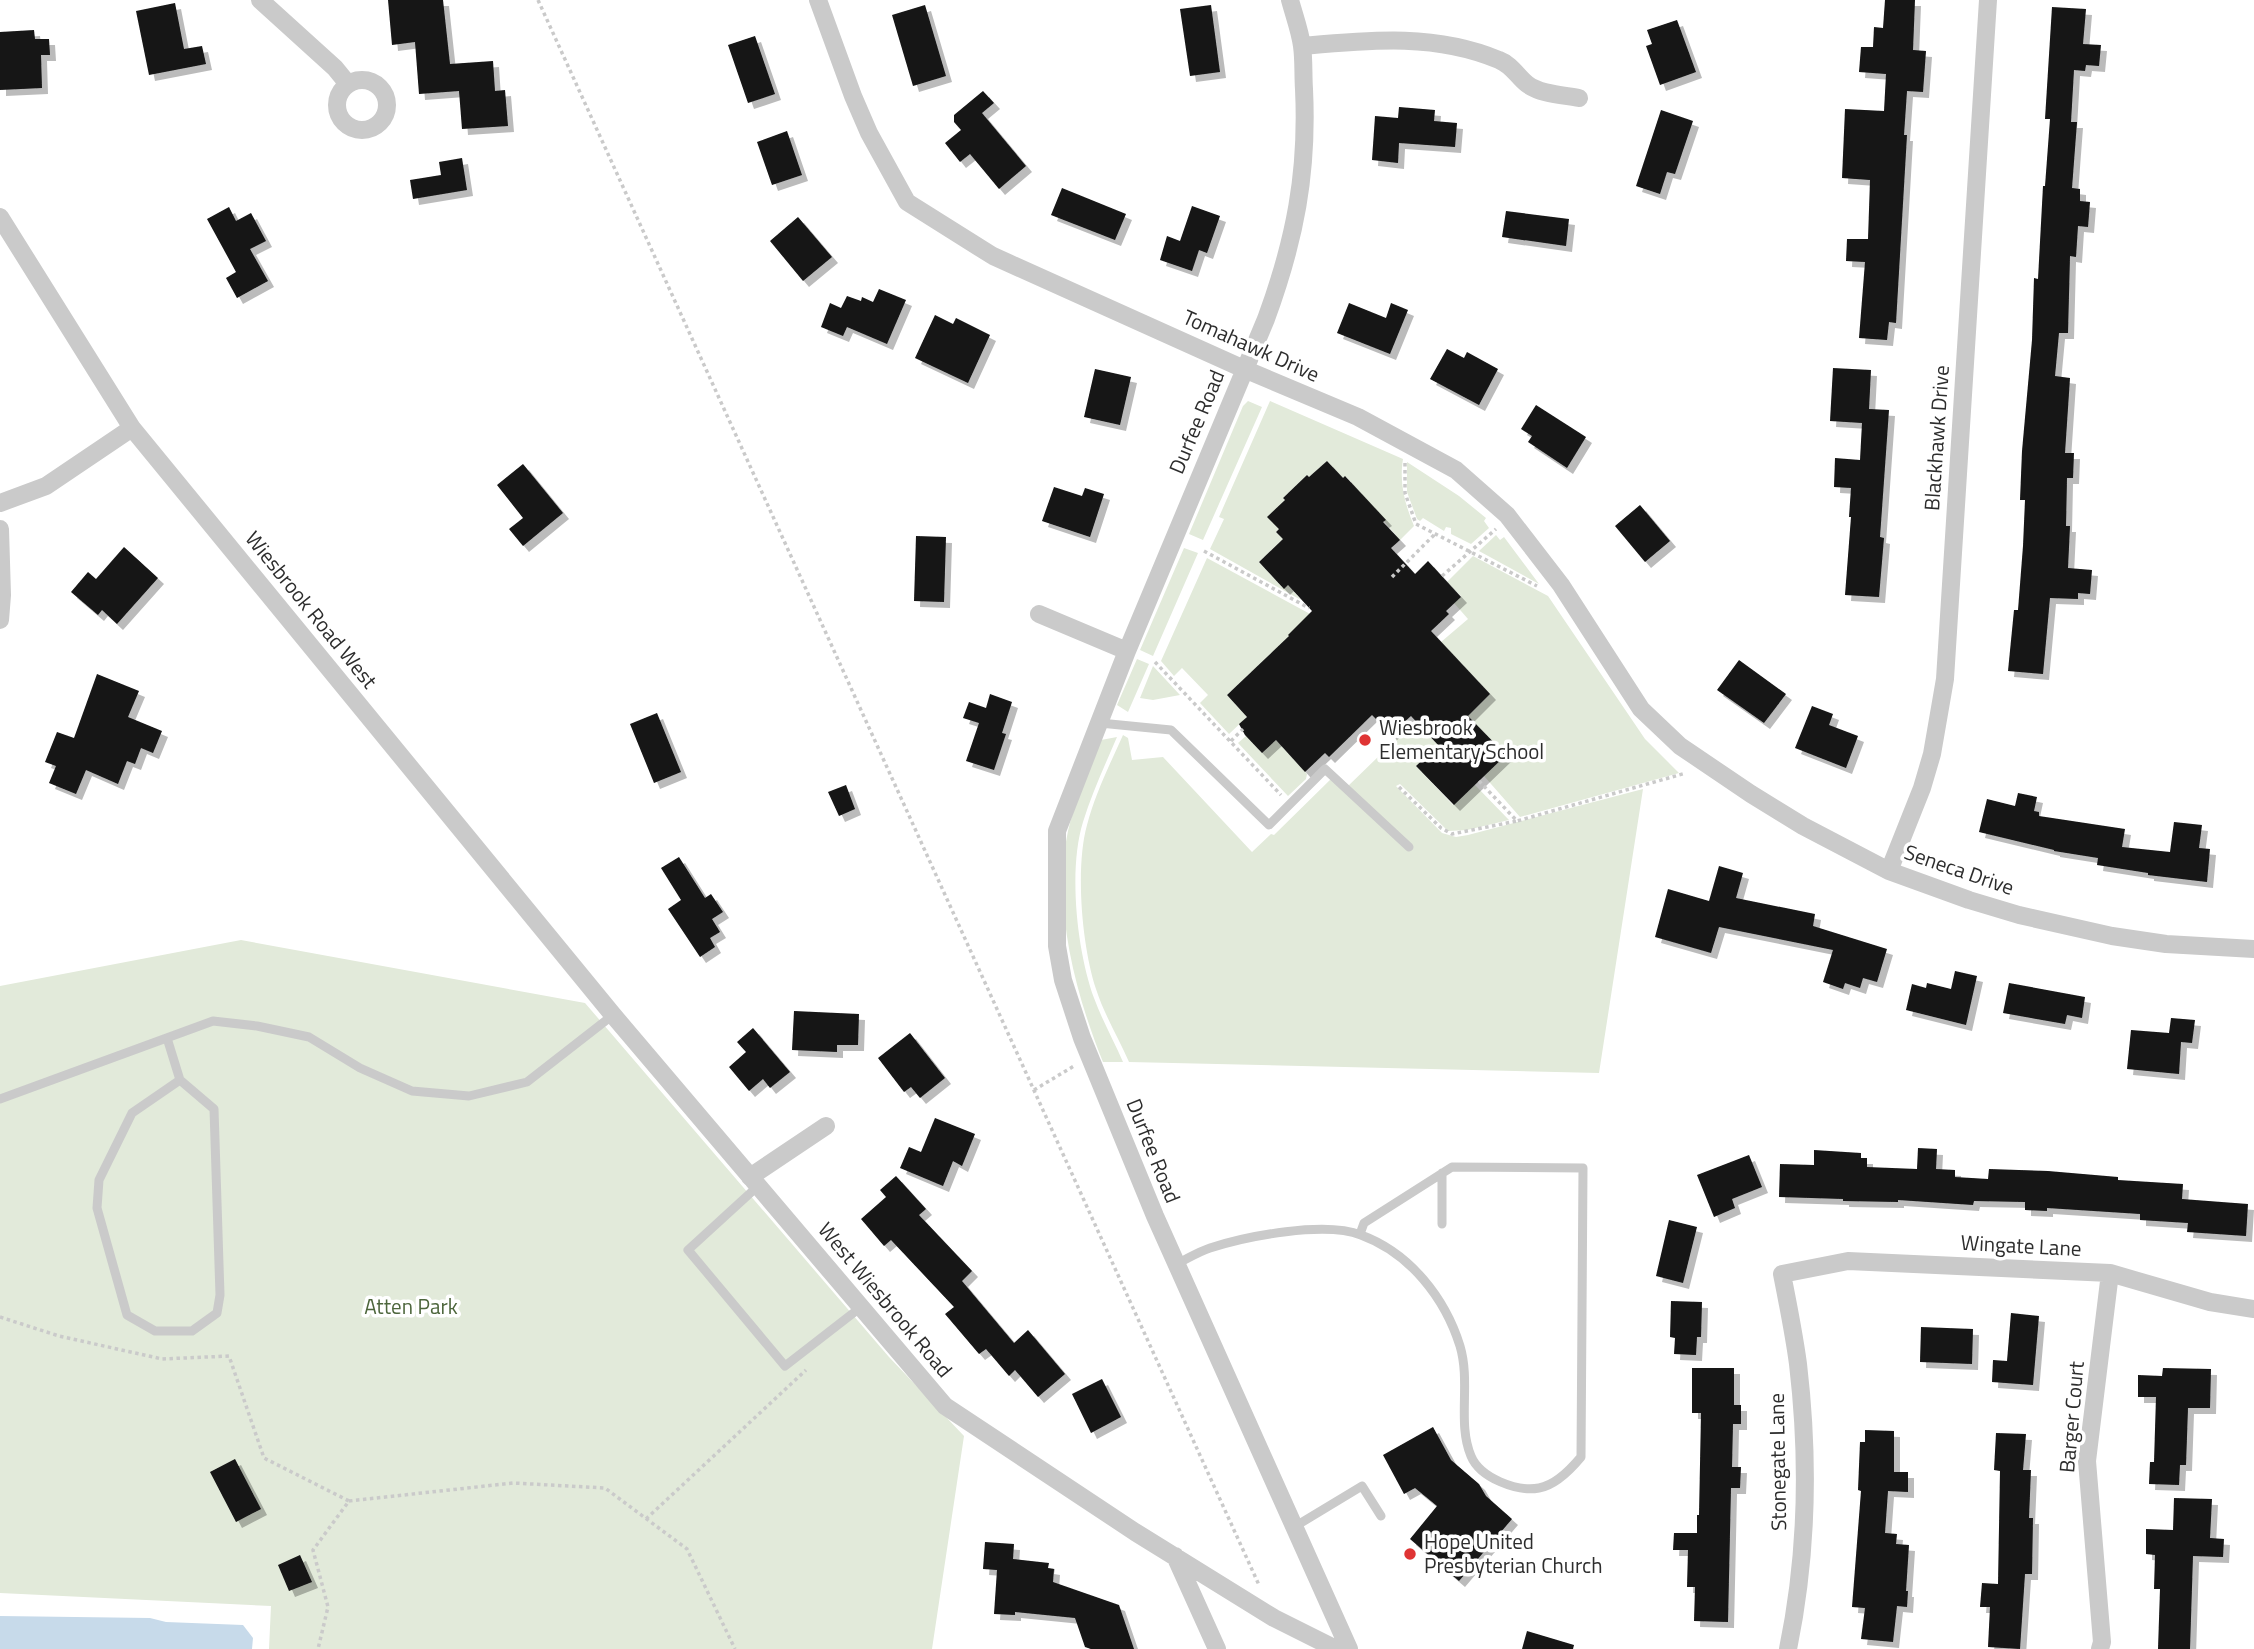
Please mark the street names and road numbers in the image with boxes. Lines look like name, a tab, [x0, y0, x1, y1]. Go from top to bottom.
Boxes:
street label: Tomahawk Drive	[1178, 301, 1325, 390]
street label: Blackhawk Drive	[1915, 364, 1957, 512]
street label: Durfee Road	[1160, 365, 1232, 479]
street label: Wiesbrook Road West	[238, 524, 386, 696]
street label: Seneca Drive	[1900, 835, 2018, 903]
street label: Durfee Road	[1118, 1094, 1189, 1208]
street label: West Wiesbrook Road	[811, 1215, 961, 1384]
street label: Wingate Lane	[1960, 1226, 2082, 1264]
street label: Barger Court	[2050, 1359, 2092, 1474]
street label: Stonegate Lane	[1760, 1393, 1794, 1531]

